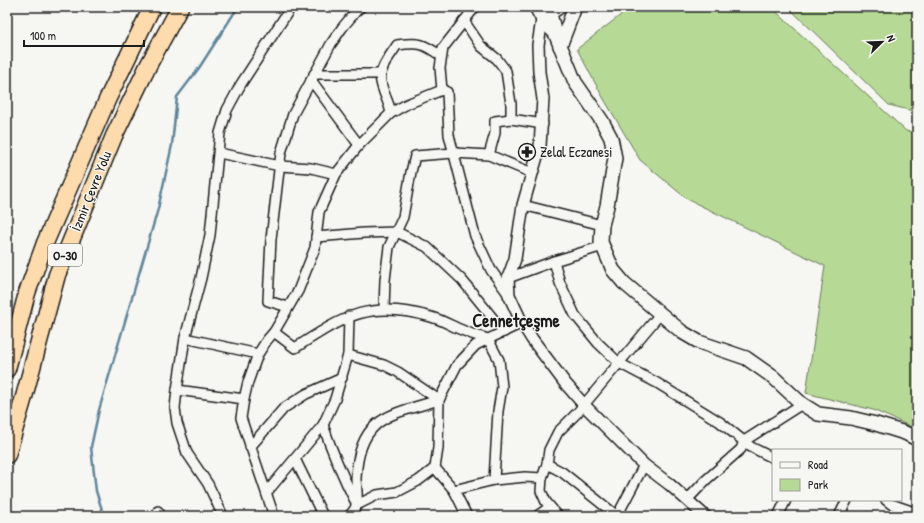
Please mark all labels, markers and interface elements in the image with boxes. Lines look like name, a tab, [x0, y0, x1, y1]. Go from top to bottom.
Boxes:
scale bar	[24, 22, 144, 48]
north arrow	[862, 22, 902, 62]
text: 100 m	[30, 27, 56, 44]
text: N	[884, 33, 899, 44]
pharmacy icon: Zelal Eczanesi	[517, 142, 537, 162]
place label: Zelal Eczanesi	[540, 142, 612, 161]
street label: İzmir Çevre Yolu	[66, 148, 115, 234]
road number: O-30	[48, 244, 82, 266]
district label: Cennetçeşme	[472, 308, 560, 333]
legend	[772, 449, 902, 501]
text: Road	[808, 456, 828, 473]
text: Park	[808, 476, 828, 493]

